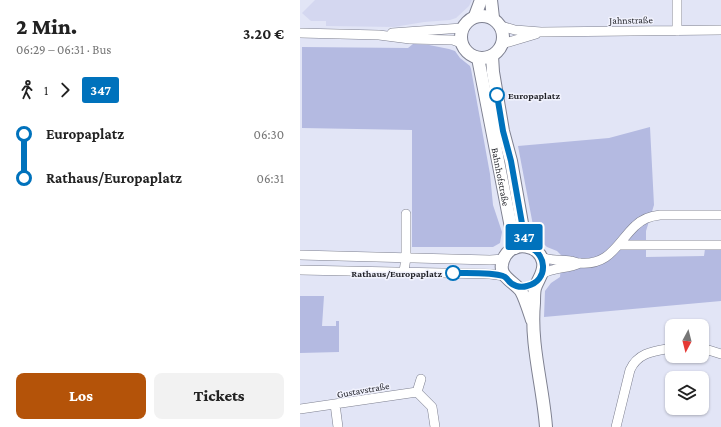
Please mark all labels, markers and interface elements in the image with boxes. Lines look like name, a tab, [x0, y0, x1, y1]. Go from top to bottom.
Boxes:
text: 2 Min.	[16, 14, 77, 39]
street label: Jahnstraße	[608, 14, 653, 26]
text: 3.20 €	[243, 26, 284, 42]
text: 06:29 – 06:31 · Bus	[16, 42, 111, 57]
icon: walk	[16, 79, 38, 101]
icon: forward	[54, 79, 76, 101]
text: 347	[90, 82, 111, 98]
text: 1	[44, 83, 48, 98]
marker: Europaplatz	[489, 87, 505, 103]
place label: Europaplatz	[508, 90, 560, 101]
text: Europaplatz	[46, 126, 124, 142]
text: 06:30	[254, 127, 284, 142]
street label: Bahnhofstraße	[490, 147, 512, 208]
text: Rathaus/Europaplatz	[46, 170, 182, 186]
text: 06:31	[257, 171, 284, 186]
line badge: 347	[501, 224, 547, 250]
text: 347	[514, 229, 534, 245]
marker: Rathaus/Europaplatz	[445, 265, 461, 281]
place label: Rathaus/Europaplatz	[351, 268, 442, 279]
north arrow	[665, 319, 709, 363]
map controls	[665, 319, 709, 415]
button: layers	[665, 371, 709, 415]
button: Los	[16, 373, 146, 419]
button: Tickets	[154, 373, 284, 419]
street label: Gustavstraße	[336, 380, 391, 400]

